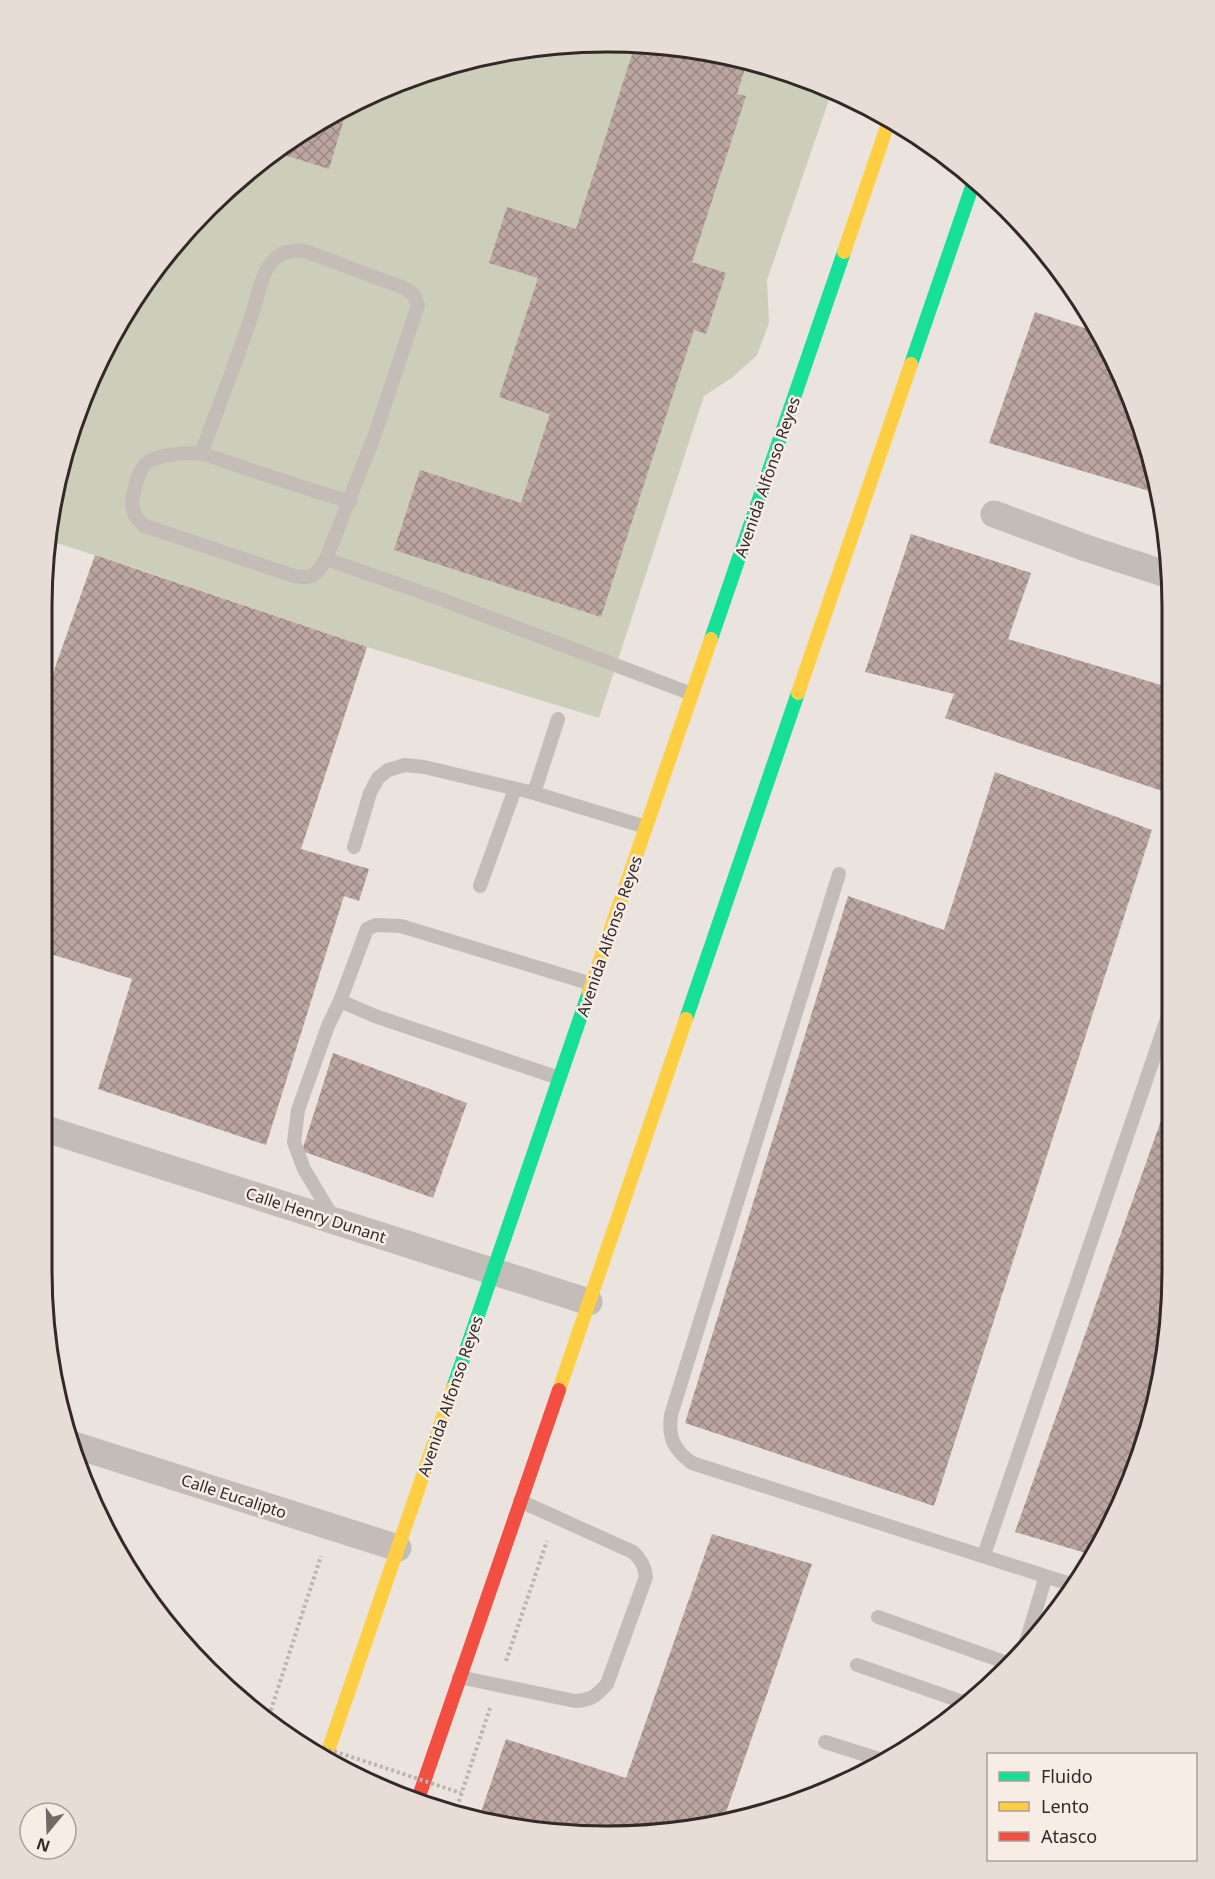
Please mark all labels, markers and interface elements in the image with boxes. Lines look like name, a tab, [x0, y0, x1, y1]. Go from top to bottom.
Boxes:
street label: Avenida Alfonso Reyes	[729, 394, 805, 560]
street label: Avenida Alfonso Reyes	[571, 853, 647, 1019]
street label: Calle Henry Dunant	[243, 1182, 389, 1248]
street label: Avenida Alfonso Reyes	[412, 1313, 488, 1479]
street label: Calle Eucalipto	[179, 1469, 289, 1523]
legend	[987, 1753, 1197, 1861]
text: Fluido	[1041, 1764, 1093, 1788]
text: Lento	[1041, 1794, 1089, 1818]
north arrow	[18, 1801, 78, 1861]
text: Atasco	[1041, 1824, 1097, 1848]
text: N	[33, 1833, 53, 1858]

